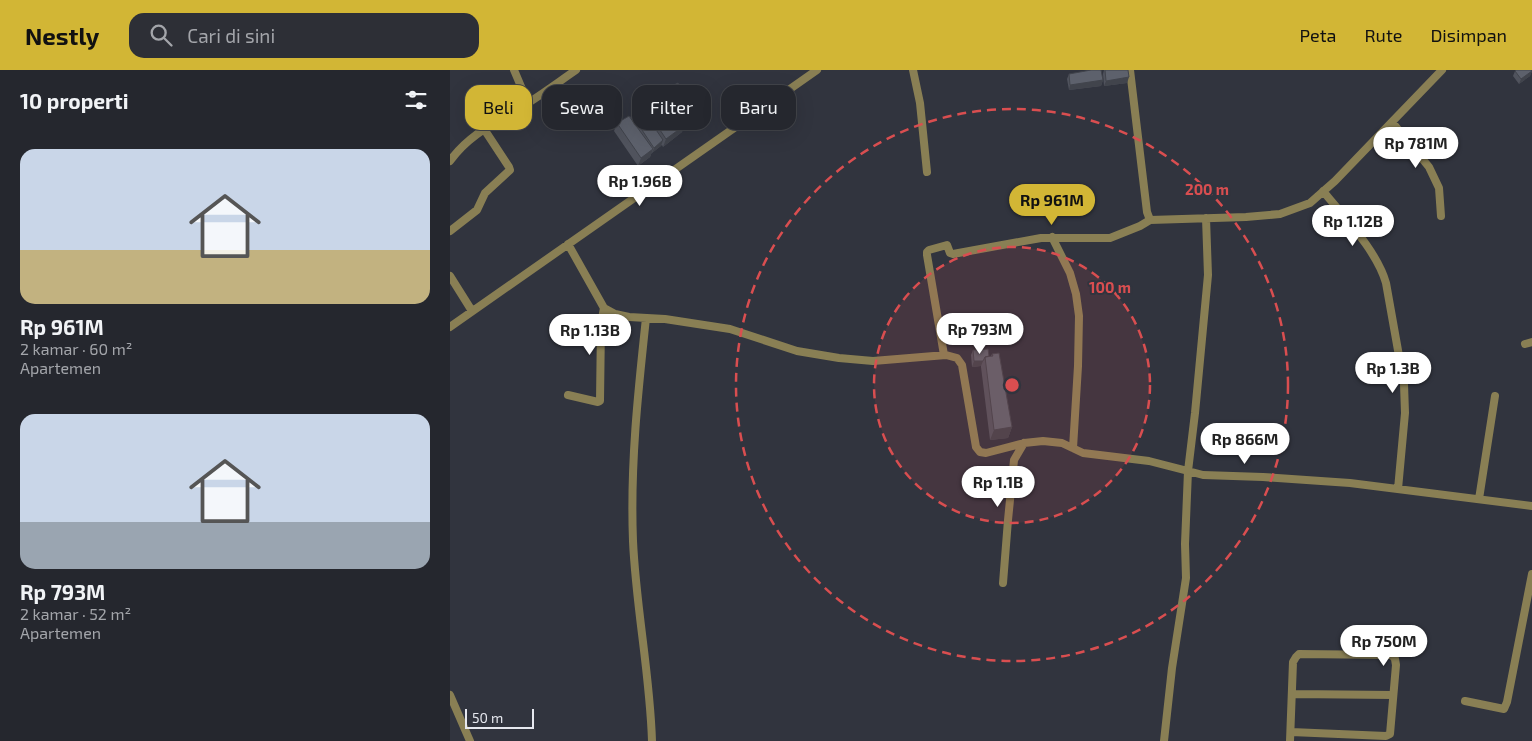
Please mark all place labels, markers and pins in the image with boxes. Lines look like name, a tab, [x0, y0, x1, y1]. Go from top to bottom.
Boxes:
pin: Rp 781M	[1370, 126, 1462, 169]
pin: Rp 1.96B	[588, 164, 692, 207]
pin: Rp 961M	[1006, 184, 1098, 226]
pin: Rp 1.12B	[1301, 204, 1405, 247]
pin: Rp 793M	[934, 312, 1026, 355]
pin: Rp 1.13B	[538, 314, 642, 356]
pin: Rp 1.3B	[1347, 352, 1439, 394]
centre of rings	[1003, 376, 1021, 394]
pin: Rp 866M	[1199, 422, 1291, 465]
pin: Rp 1.1B	[952, 466, 1044, 508]
pin: Rp 750M	[1338, 624, 1430, 667]

